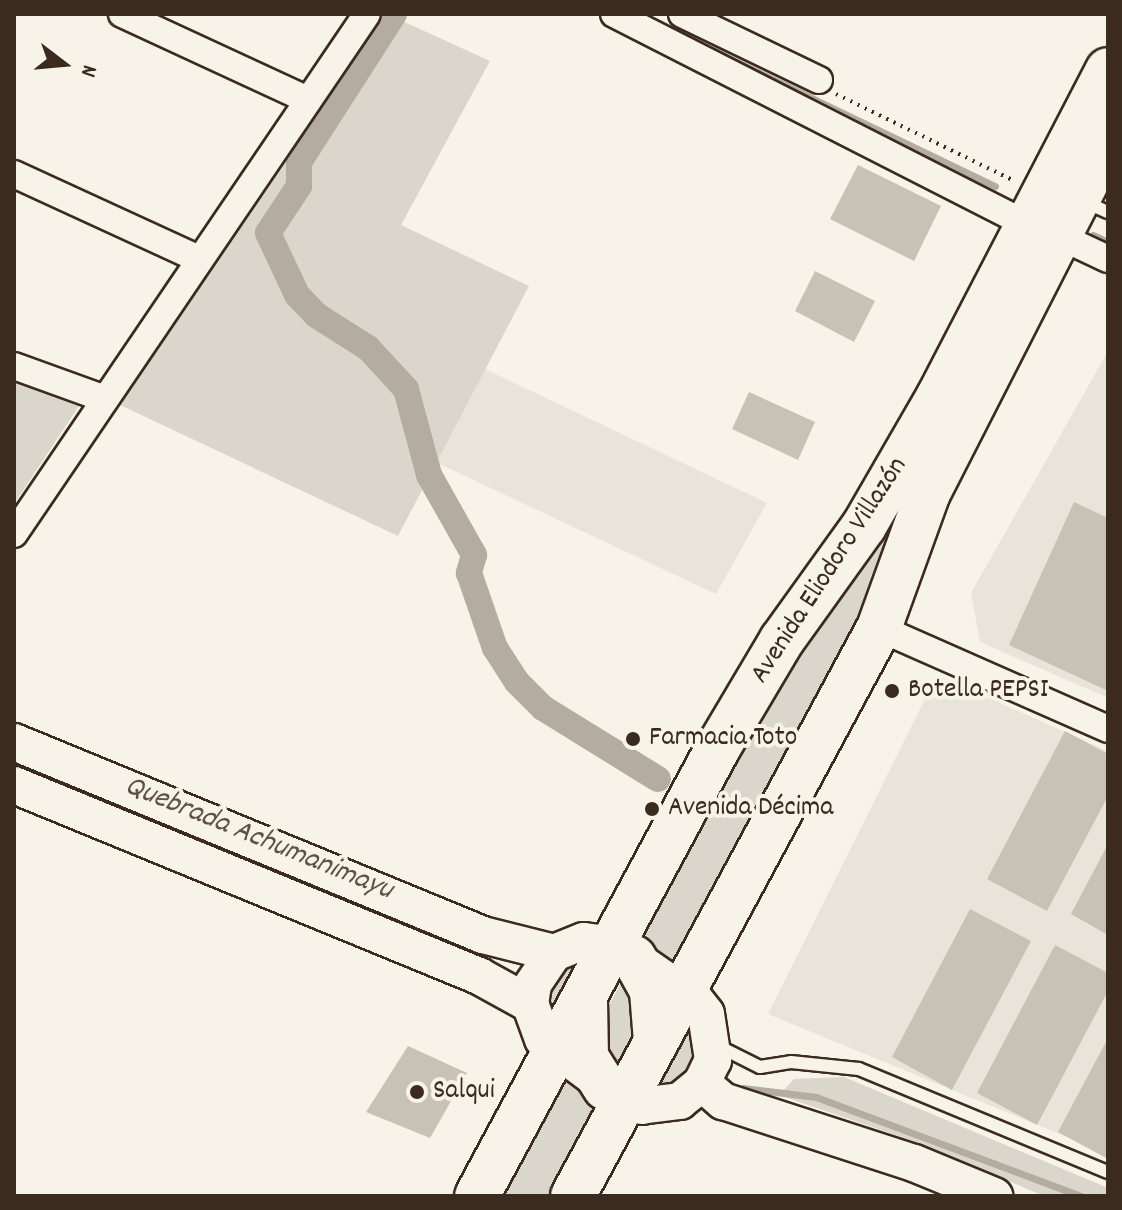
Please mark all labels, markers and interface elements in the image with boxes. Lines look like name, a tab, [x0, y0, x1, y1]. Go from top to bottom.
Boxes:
north arrow	[24, 24, 104, 104]
text: N	[71, 61, 104, 80]
street label: Avenida Eliodoro Villazón	[744, 452, 916, 690]
place label: Botella PEPSI	[908, 674, 1048, 708]
marker: Botella PEPSI	[883, 682, 901, 700]
place label: Farmacia Toto	[649, 722, 797, 756]
marker: Farmacia Toto	[624, 730, 642, 748]
water label: Quebrada Achumanimayu	[119, 770, 397, 910]
place label: Avenida Décima	[668, 792, 833, 826]
marker: Avenida Décima	[643, 800, 661, 818]
place label: Salqui	[433, 1075, 495, 1109]
marker: Salqui	[408, 1083, 426, 1101]

